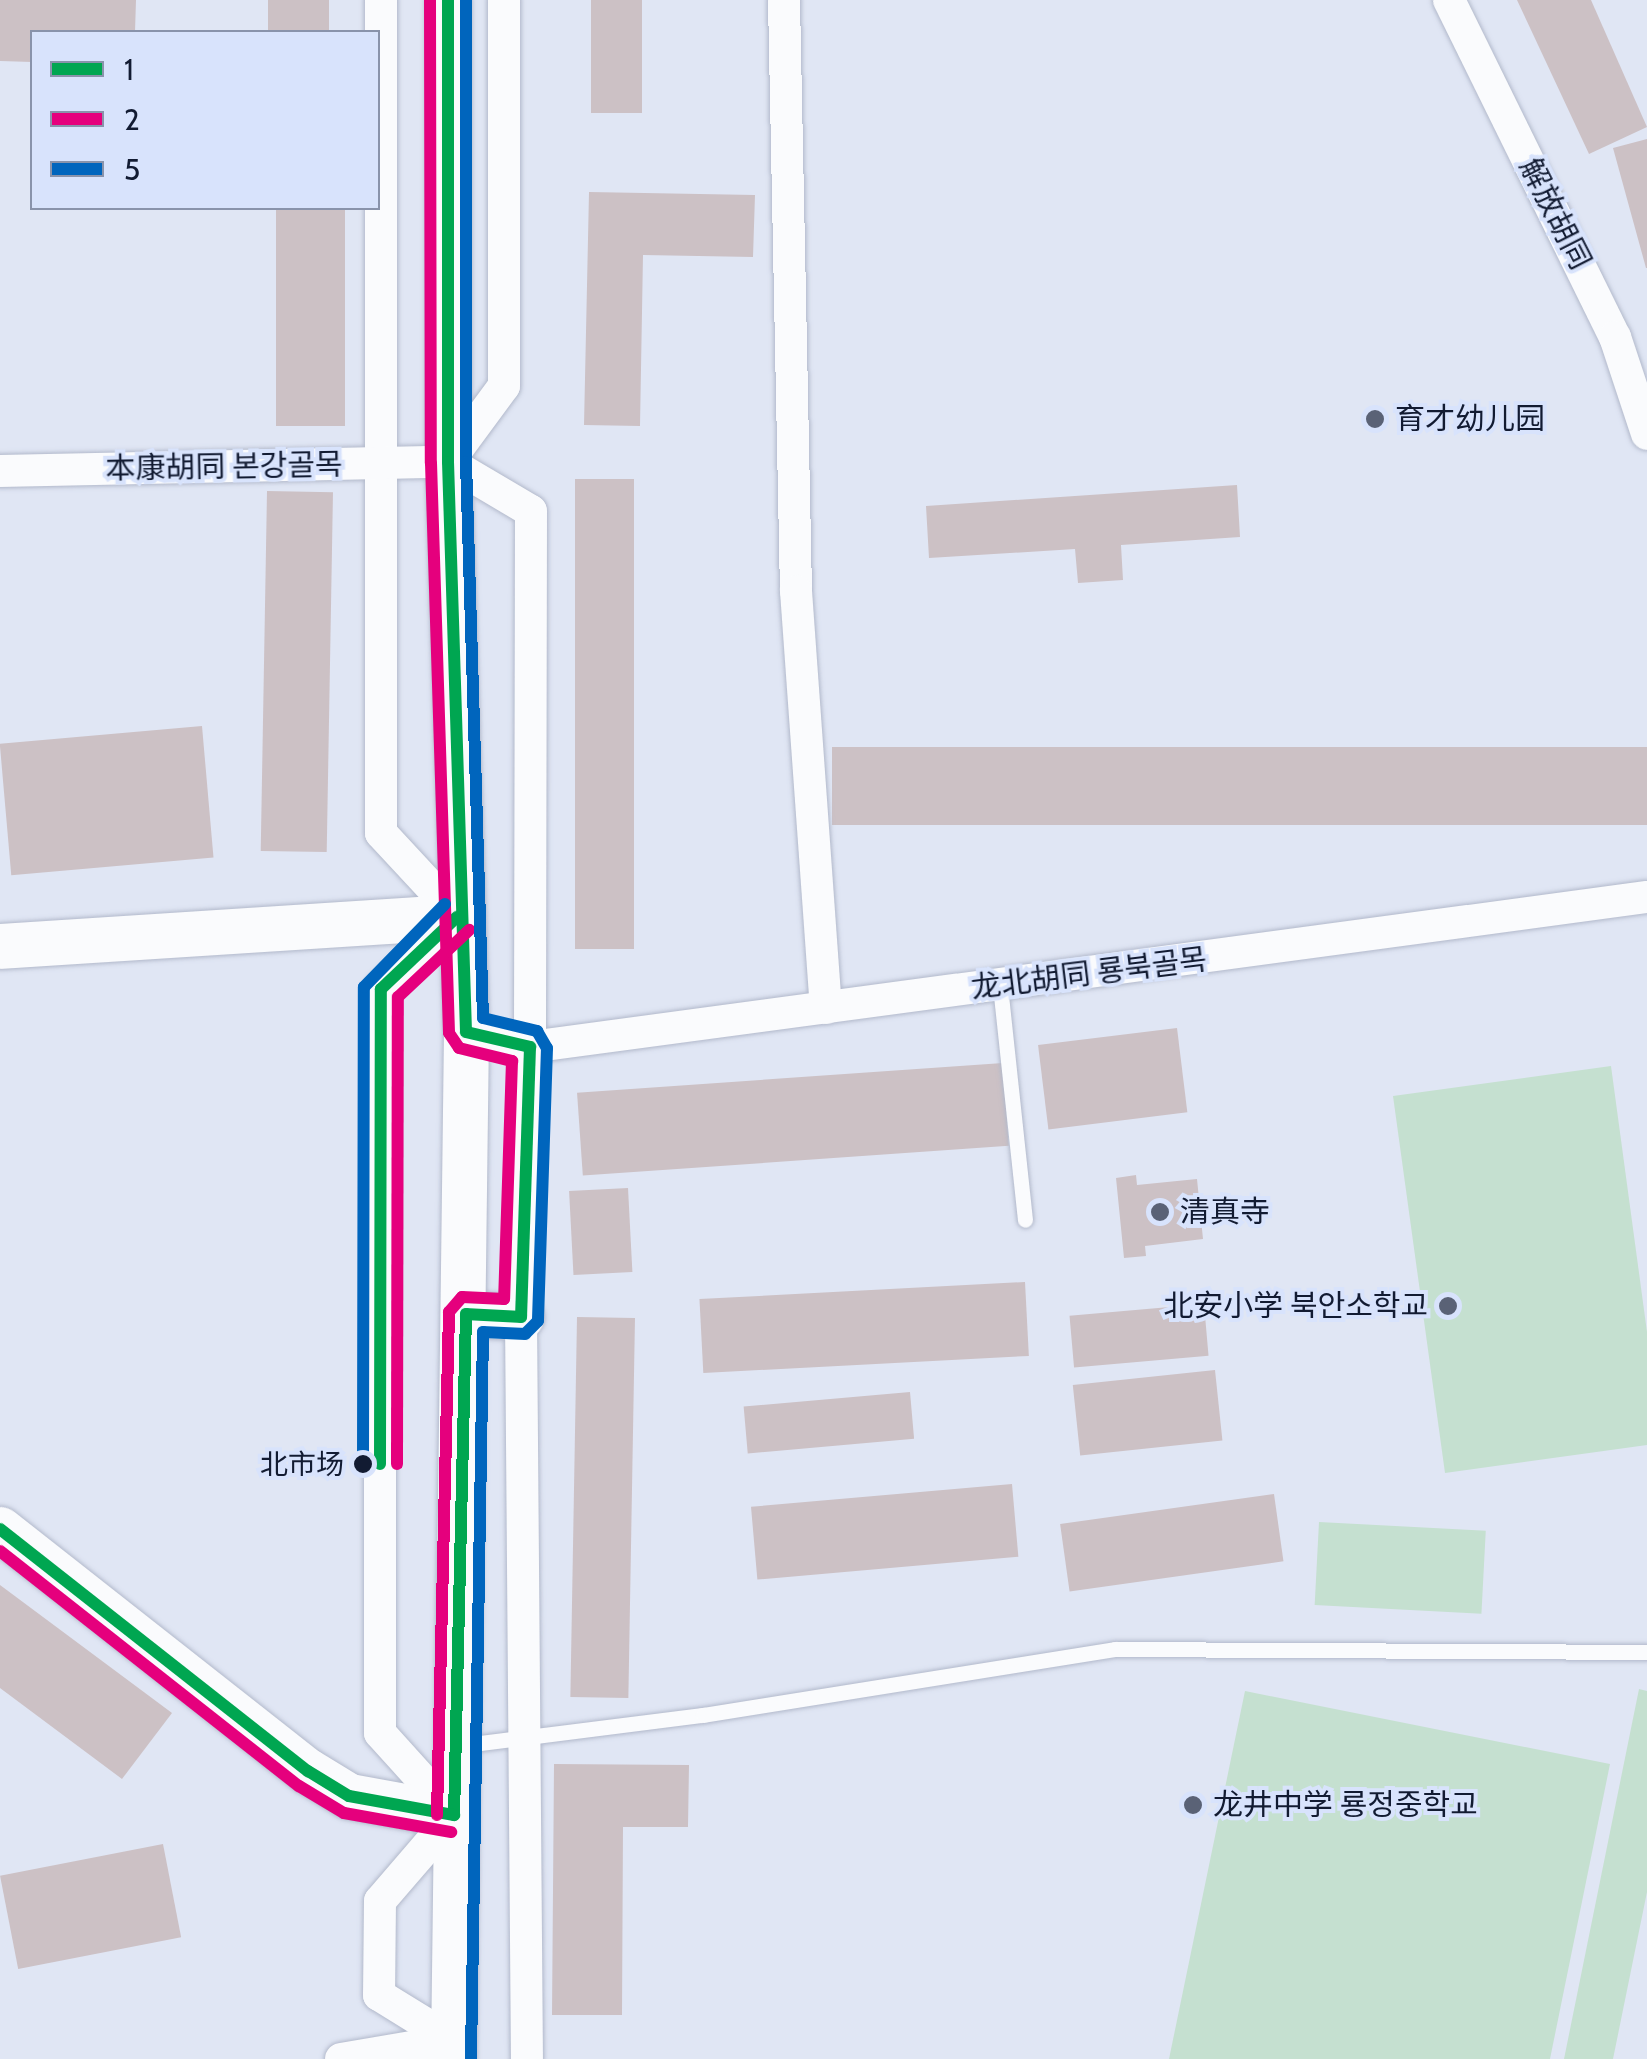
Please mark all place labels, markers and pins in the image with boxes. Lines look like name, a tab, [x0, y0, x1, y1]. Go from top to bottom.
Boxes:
place label: 育才幼儿园	[1395, 401, 1545, 437]
marker: 育才幼儿园	[1364, 408, 1386, 430]
place label: 清真寺	[1180, 1194, 1270, 1230]
marker: 清真寺	[1149, 1201, 1171, 1223]
place label: 北安小学 북안소학교	[1163, 1288, 1428, 1324]
marker: 北安小学 북안소학교	[1437, 1295, 1459, 1317]
place label: 北市场	[260, 1447, 344, 1481]
marker: 北市场	[353, 1454, 373, 1474]
place label: 龙井中学 룡정중학교	[1213, 1787, 1478, 1823]
marker: 龙井中学 룡정중학교	[1182, 1794, 1204, 1816]

